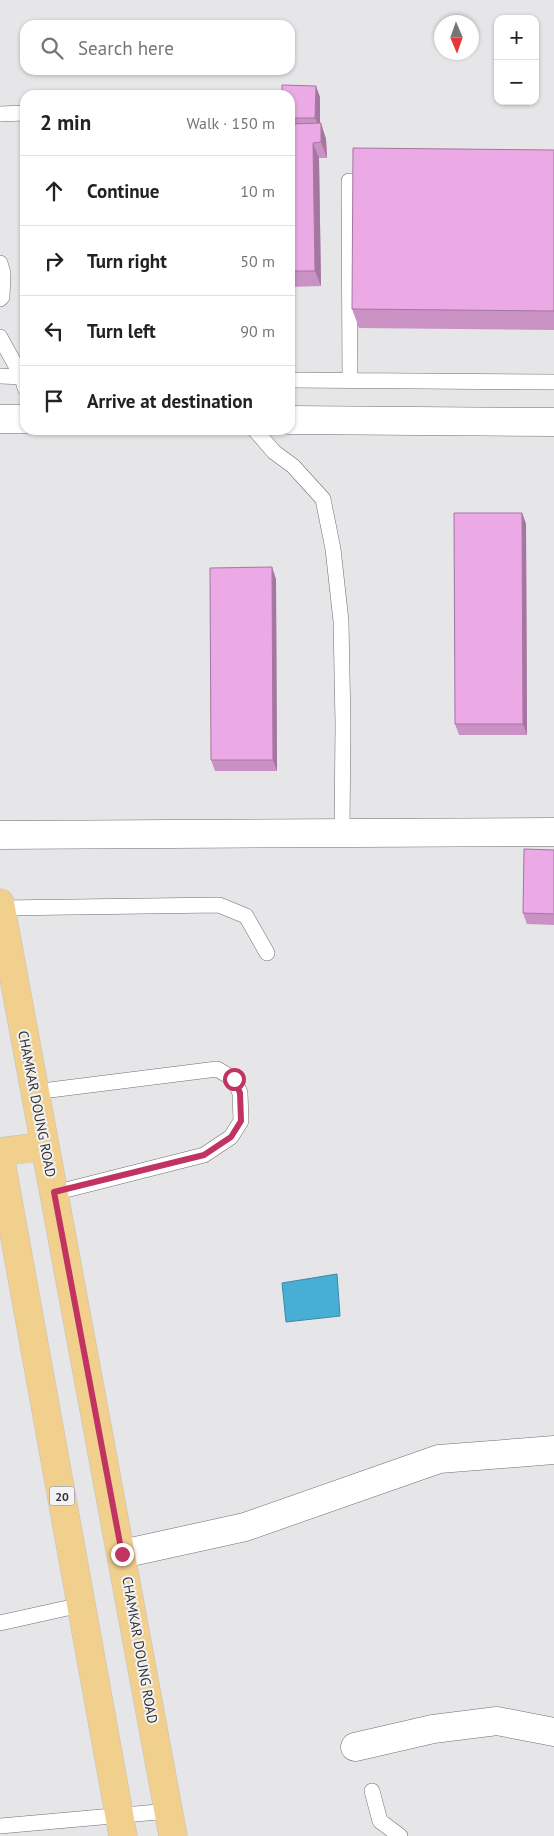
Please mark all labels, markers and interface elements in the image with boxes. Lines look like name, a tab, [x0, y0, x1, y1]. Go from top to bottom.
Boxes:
north arrow	[434, 15, 479, 60]
map controls	[494, 15, 539, 105]
button: +	[494, 15, 539, 60]
search box	[20, 20, 295, 75]
icon: search	[38, 34, 66, 62]
text: Search here	[78, 36, 174, 60]
button: −	[494, 60, 539, 105]
text: 2 min	[40, 109, 91, 136]
text: Walk · 150 m	[186, 113, 275, 133]
icon: ahead	[40, 177, 68, 205]
text: Continue	[87, 179, 159, 203]
text: 10 m	[240, 181, 275, 201]
icon: right	[40, 247, 68, 275]
text: Turn right	[87, 249, 167, 273]
text: 50 m	[240, 251, 275, 271]
icon: left	[40, 317, 68, 345]
text: Turn left	[87, 319, 156, 343]
text: 90 m	[240, 321, 275, 341]
icon: arrive	[40, 387, 68, 415]
text: Arrive at destination	[87, 389, 253, 413]
street label: CHAMKAR DOUNG ROAD	[14, 1029, 60, 1179]
route start	[223, 1068, 246, 1091]
road number: 20	[50, 1486, 74, 1505]
route end	[111, 1543, 134, 1566]
street label: CHAMKAR DOUNG ROAD	[118, 1575, 162, 1725]

